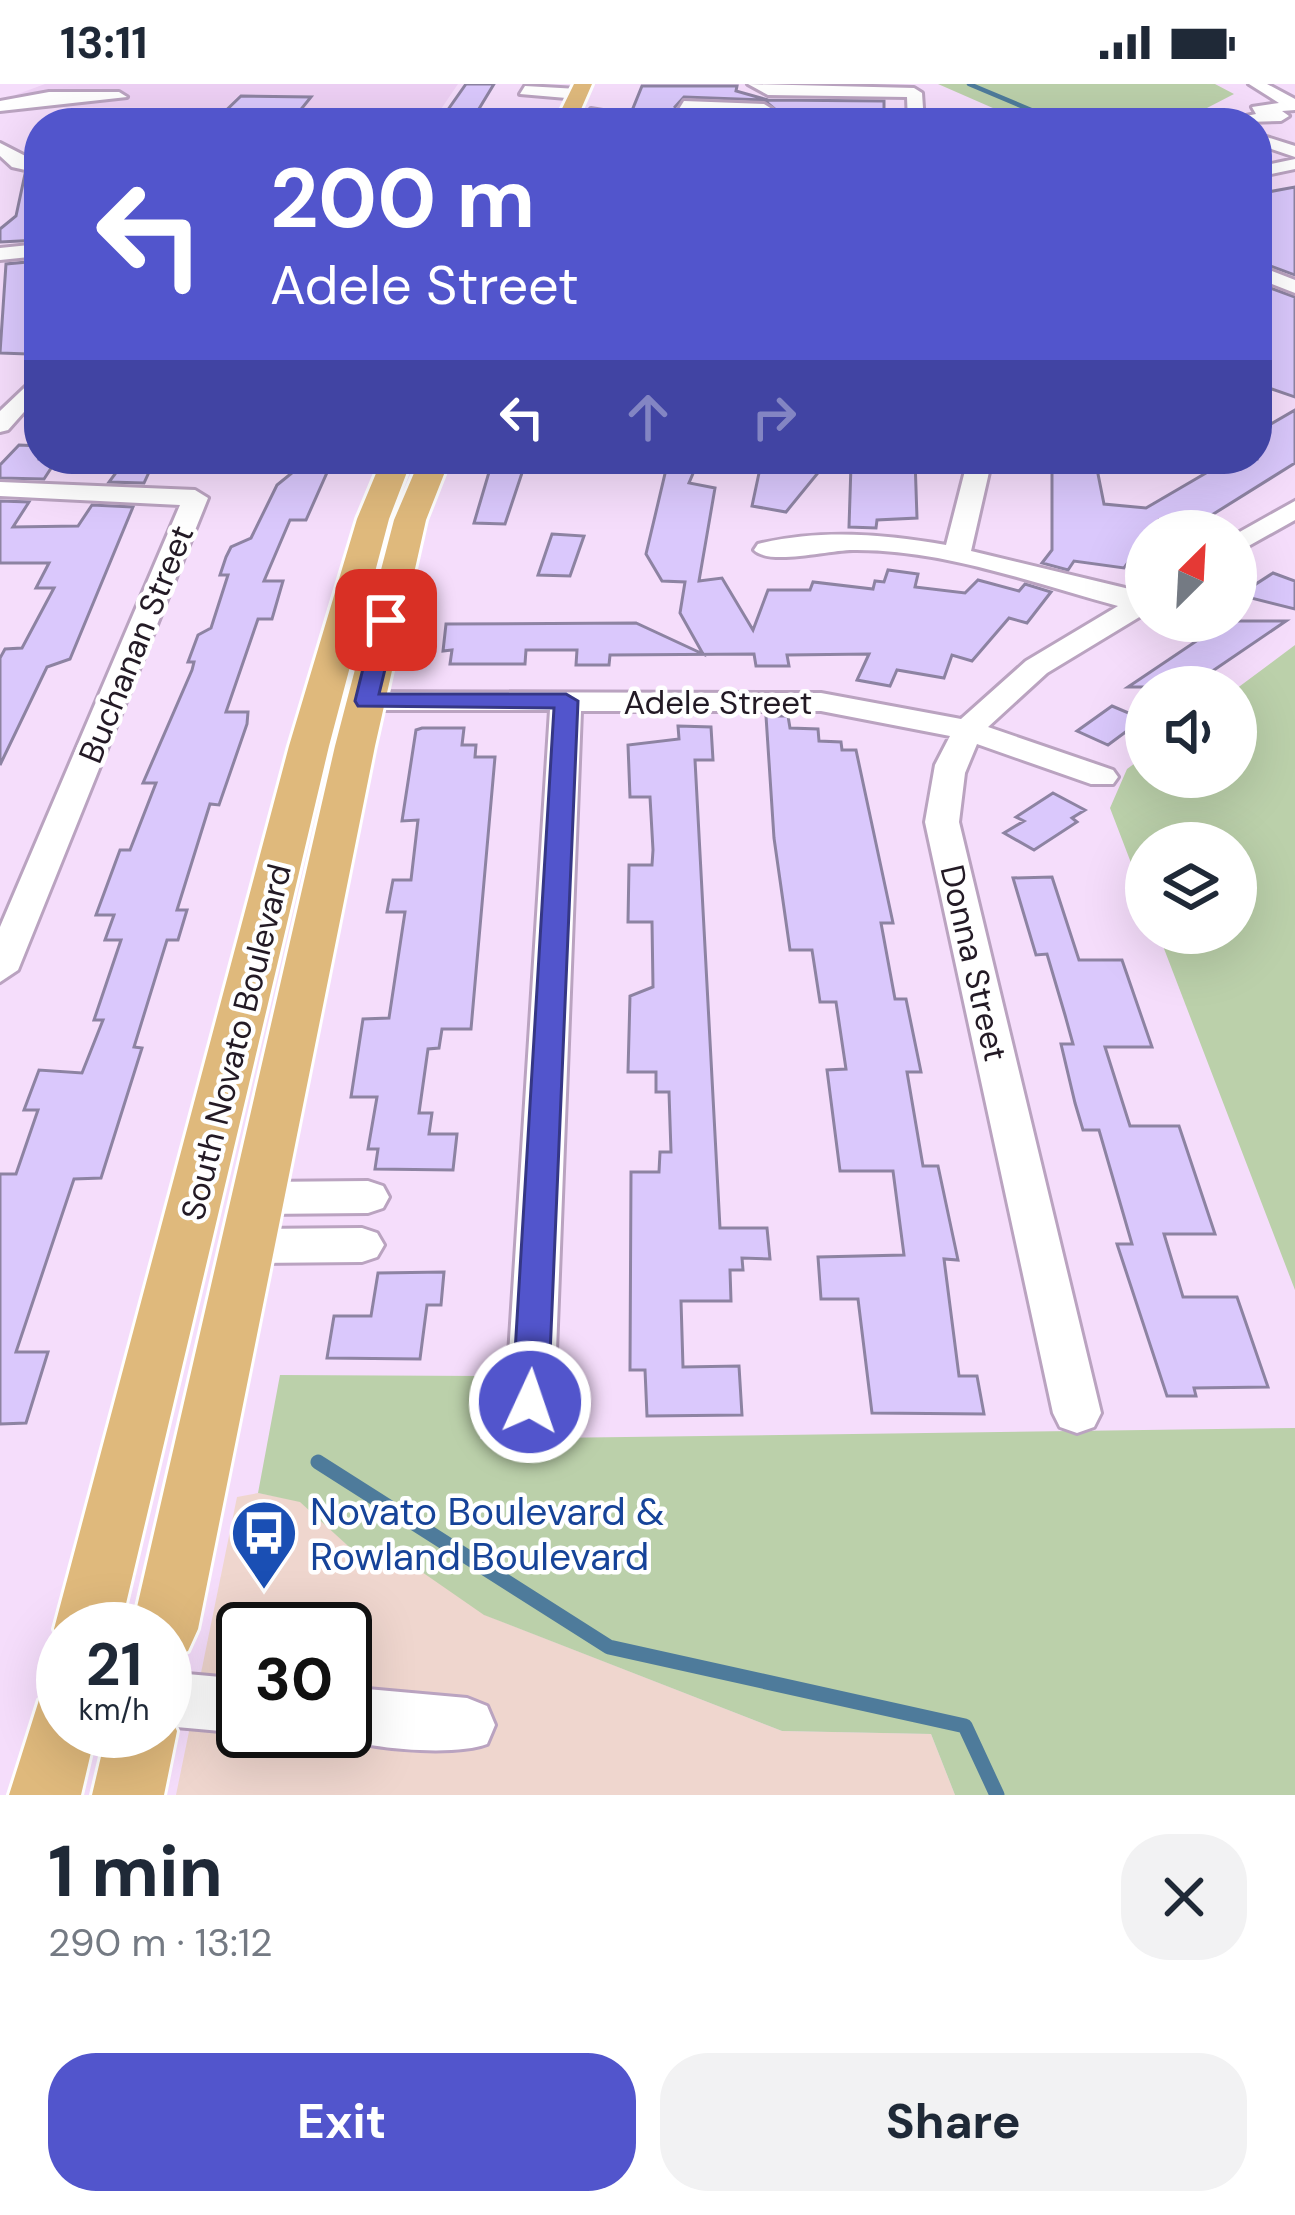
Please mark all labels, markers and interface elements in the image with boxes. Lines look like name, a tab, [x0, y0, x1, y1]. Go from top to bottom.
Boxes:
text: 13:11	[60, 13, 148, 72]
text: 200 m	[270, 144, 535, 253]
icon: left	[72, 156, 228, 312]
text: Adele Street	[270, 250, 579, 321]
icon: left	[489, 384, 555, 450]
icon: ahead	[615, 384, 681, 450]
icon: right	[741, 384, 807, 450]
north arrow	[1125, 510, 1257, 642]
map controls	[1125, 510, 1257, 954]
street label: Buchanan Street	[69, 519, 203, 769]
pin	[335, 569, 437, 671]
icon: arrive	[353, 587, 419, 653]
button: sound	[1125, 666, 1257, 798]
street label: Adele Street	[624, 681, 812, 724]
button: layers	[1125, 822, 1257, 954]
street label: South Novato Boulevard	[171, 860, 301, 1224]
street label: Donna Street	[931, 861, 1017, 1065]
position arrow	[467, 1339, 593, 1465]
place label: Novato Boulevard & Rowland Boulevard	[310, 1486, 665, 1582]
bus stop icon: Novato Boulevard & Rowland Boulevard	[229, 1498, 299, 1592]
speed limit sign: 30	[216, 1602, 372, 1758]
text: 21	[86, 1625, 142, 1704]
text: km/h	[79, 1690, 149, 1729]
text: 1 min	[48, 1825, 223, 1918]
button: close	[1121, 1834, 1247, 1960]
text: 290 m · 13:12	[48, 1917, 273, 1968]
button: Exit	[48, 2053, 636, 2191]
button: Share	[660, 2053, 1247, 2191]

